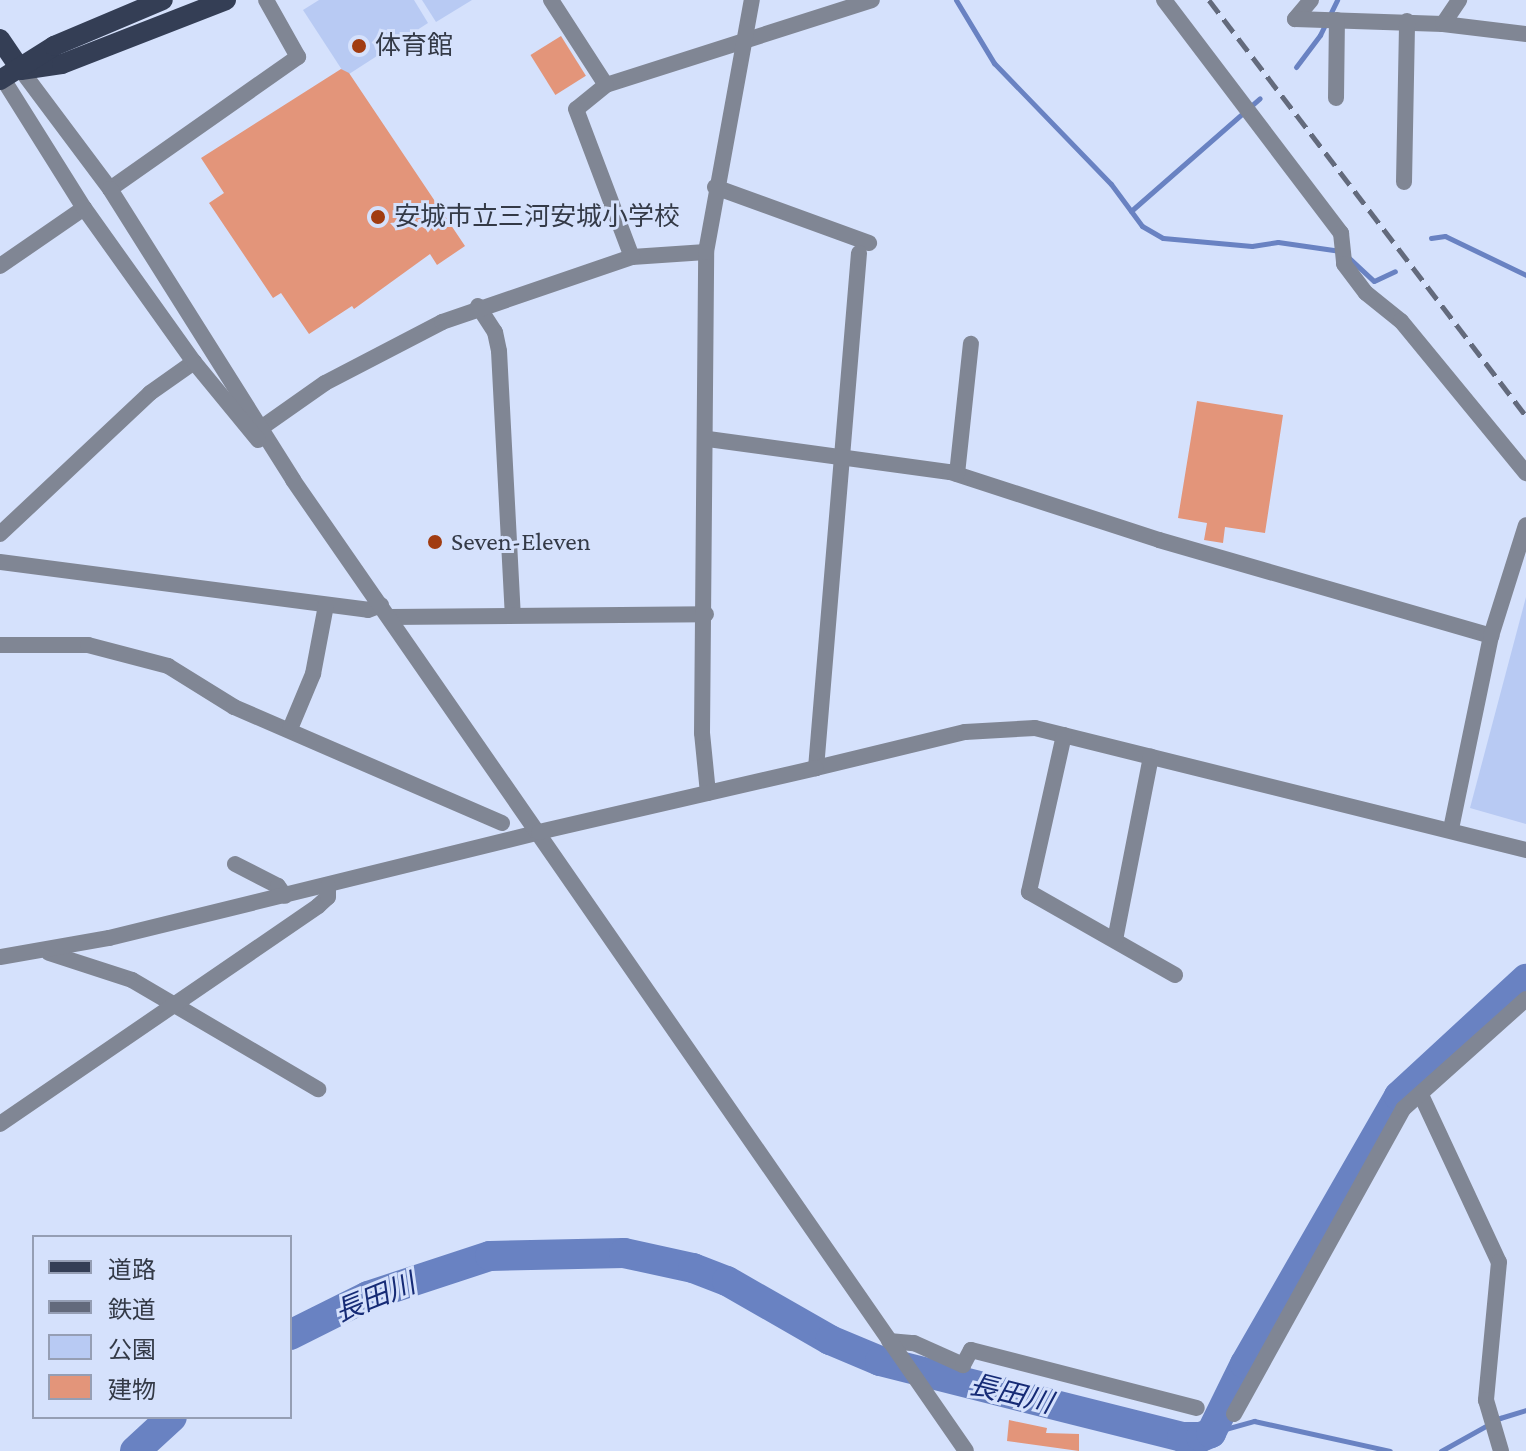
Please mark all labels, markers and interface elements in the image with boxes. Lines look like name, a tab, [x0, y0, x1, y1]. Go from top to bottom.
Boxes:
place label: 体育館	[375, 30, 453, 62]
marker: 体育館	[350, 37, 368, 55]
place label: 安城市立三河安城小学校	[394, 201, 680, 233]
marker: 安城市立三河安城小学校	[369, 208, 387, 226]
place label: Seven-Eleven	[451, 526, 591, 558]
marker: Seven-Eleven	[426, 533, 444, 551]
legend	[32, 1235, 292, 1419]
text: 道路	[108, 1256, 156, 1283]
water label: 長田川	[330, 1267, 420, 1329]
text: 鉄道	[108, 1296, 156, 1323]
text: 公園	[108, 1336, 156, 1363]
water label: 長田川	[966, 1368, 1056, 1420]
text: 建物	[108, 1376, 156, 1403]

